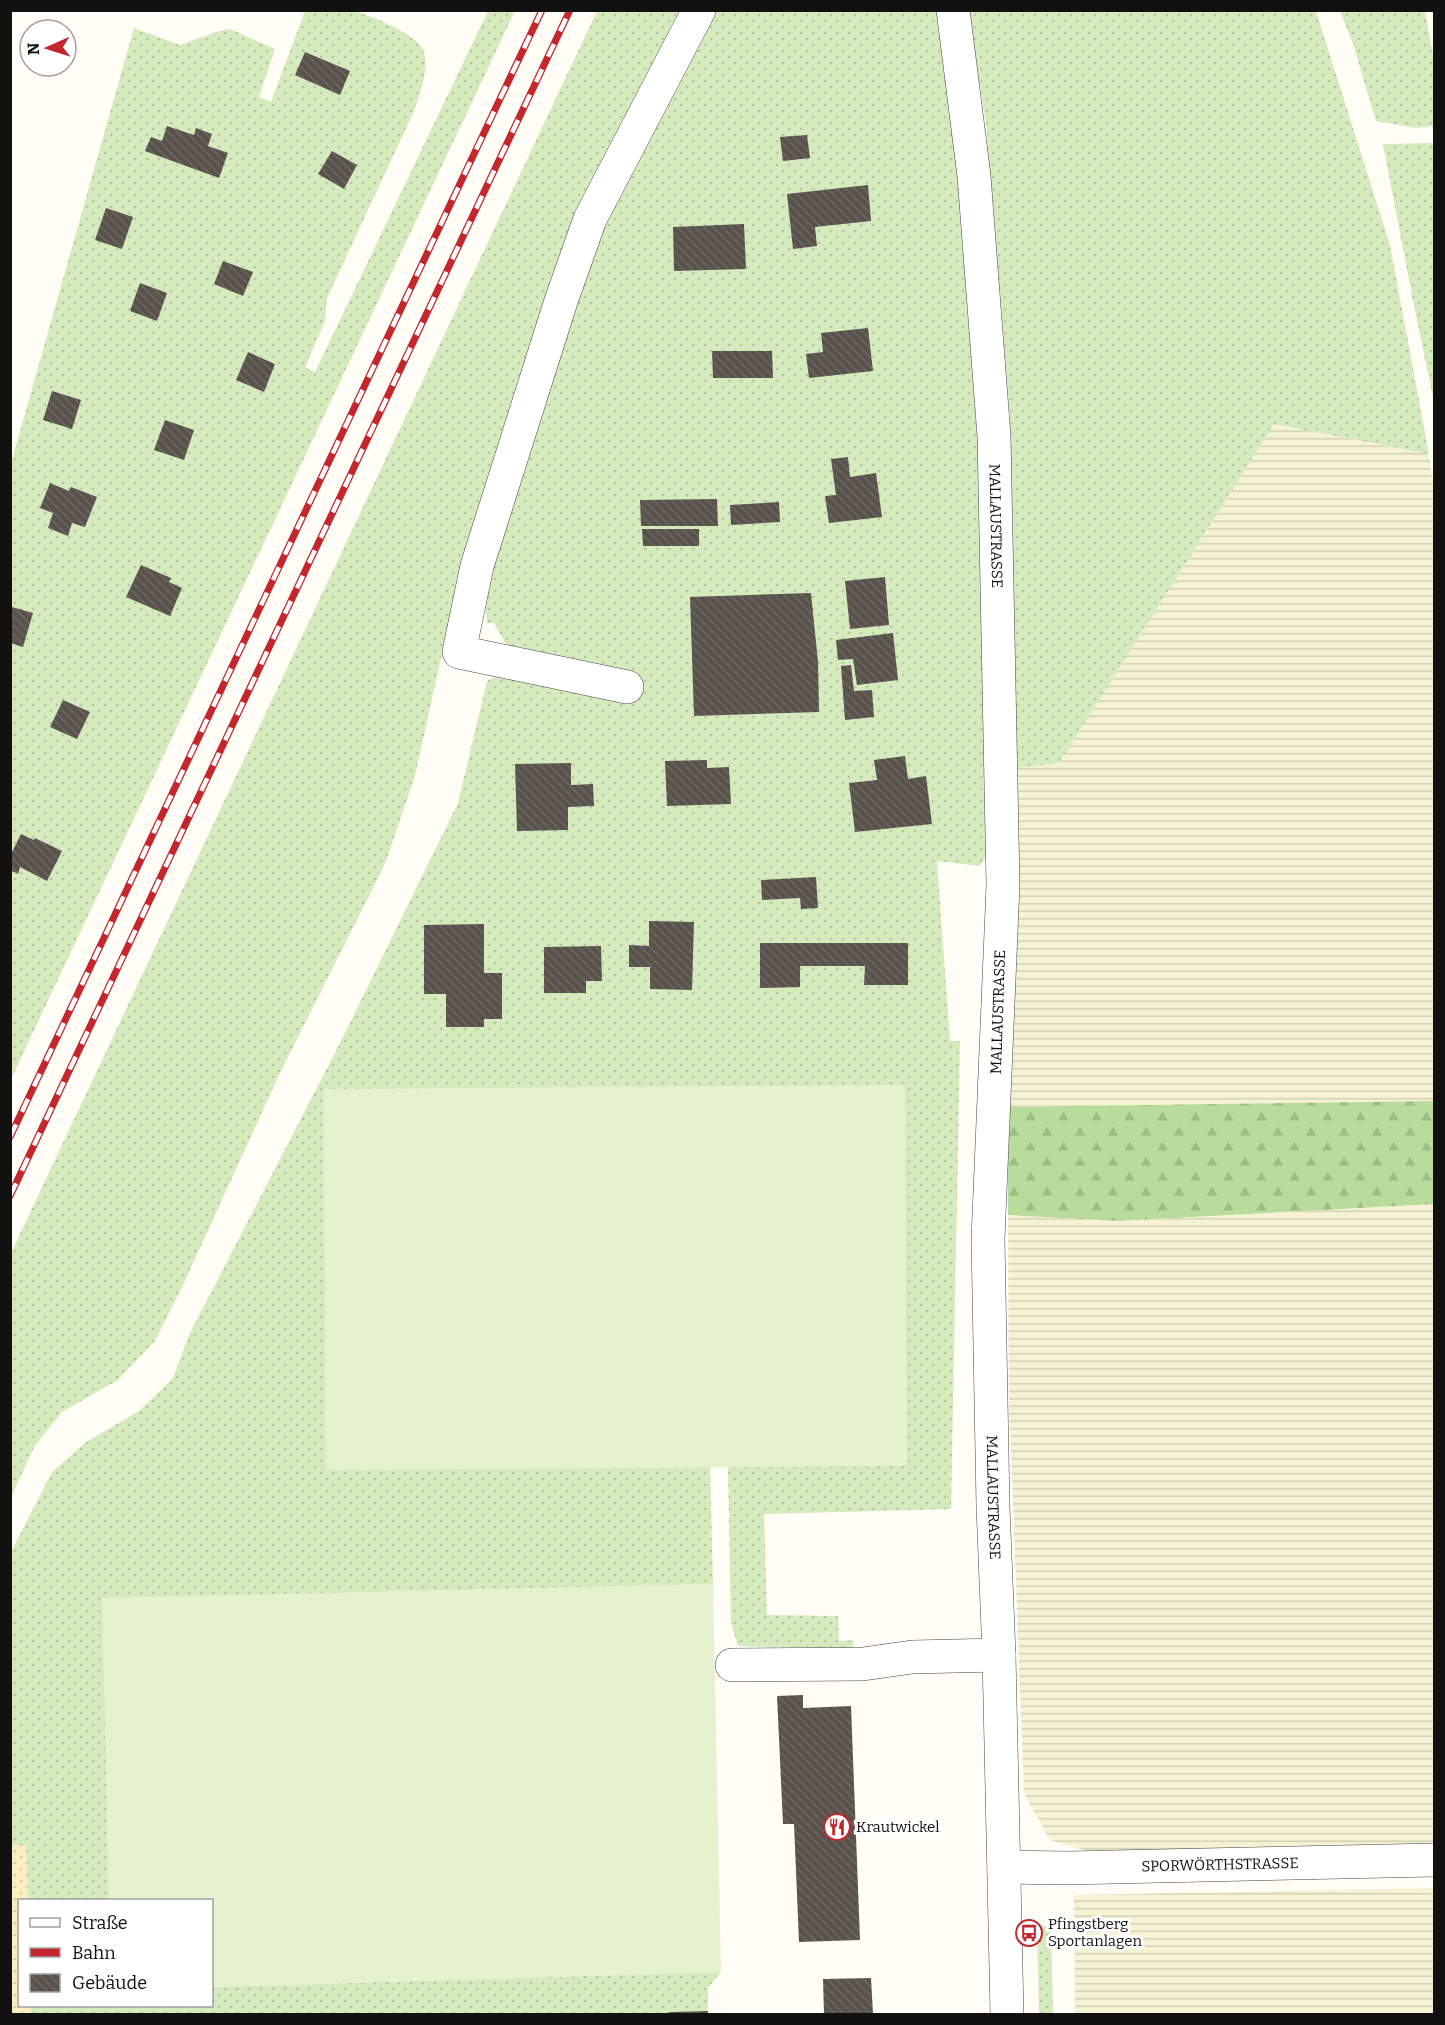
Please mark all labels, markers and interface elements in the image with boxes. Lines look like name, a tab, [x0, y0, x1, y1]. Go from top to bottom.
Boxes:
north arrow	[18, 18, 78, 78]
text: N	[24, 42, 43, 55]
street label: MALLAUSTRASSE	[986, 463, 1006, 588]
street label: MALLAUSTRASSE	[987, 950, 1009, 1074]
street label: MALLAUSTRASSE	[983, 1435, 1004, 1560]
restaurant icon: Krautwickel	[822, 1812, 852, 1842]
place label: Krautwickel	[856, 1818, 940, 1836]
street label: SPORWÖRTHSTRASSE	[1141, 1854, 1299, 1875]
legend	[18, 1899, 213, 2007]
text: Straße	[72, 1912, 128, 1934]
place label: Pfingstberg Sportanlagen	[1048, 1915, 1142, 1950]
bus stop icon: Pfingstberg Sportanlagen	[1014, 1918, 1044, 1948]
text: Bahn	[72, 1942, 116, 1964]
text: Gebäude	[72, 1972, 147, 1994]

